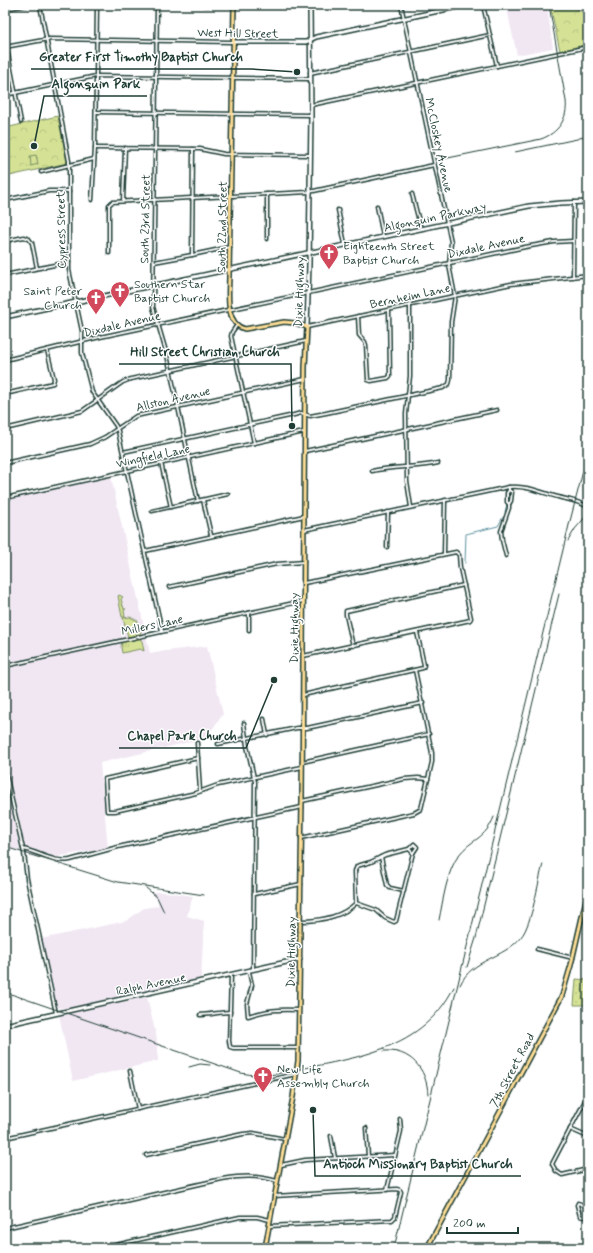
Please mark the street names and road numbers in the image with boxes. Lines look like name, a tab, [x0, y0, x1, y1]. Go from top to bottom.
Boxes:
street label: West Hill Street	[197, 25, 279, 43]
street label: McCloskey Avenue	[420, 96, 456, 194]
street label: South 23rd Street	[137, 174, 155, 264]
street label: South 22nd Street	[214, 181, 232, 273]
street label: Cypress Street	[53, 191, 71, 269]
street label: Algonquin Parkway	[383, 199, 488, 238]
street label: Dixdale Avenue	[446, 231, 526, 263]
street label: Dixie Highway	[291, 256, 310, 328]
street label: Bernheim Lane	[369, 281, 452, 313]
street label: Dixdale Avenue	[82, 308, 162, 342]
street label: Allston Avenue	[135, 384, 212, 416]
street label: Wingfield Lane	[115, 441, 192, 473]
street label: Dixie Highway	[287, 593, 304, 663]
street label: Millers Lane	[120, 612, 185, 640]
street label: Dixie Highway	[283, 917, 302, 988]
street label: Ralph Avenue	[115, 970, 188, 1000]
street label: 7th Street Road	[487, 1030, 539, 1110]

